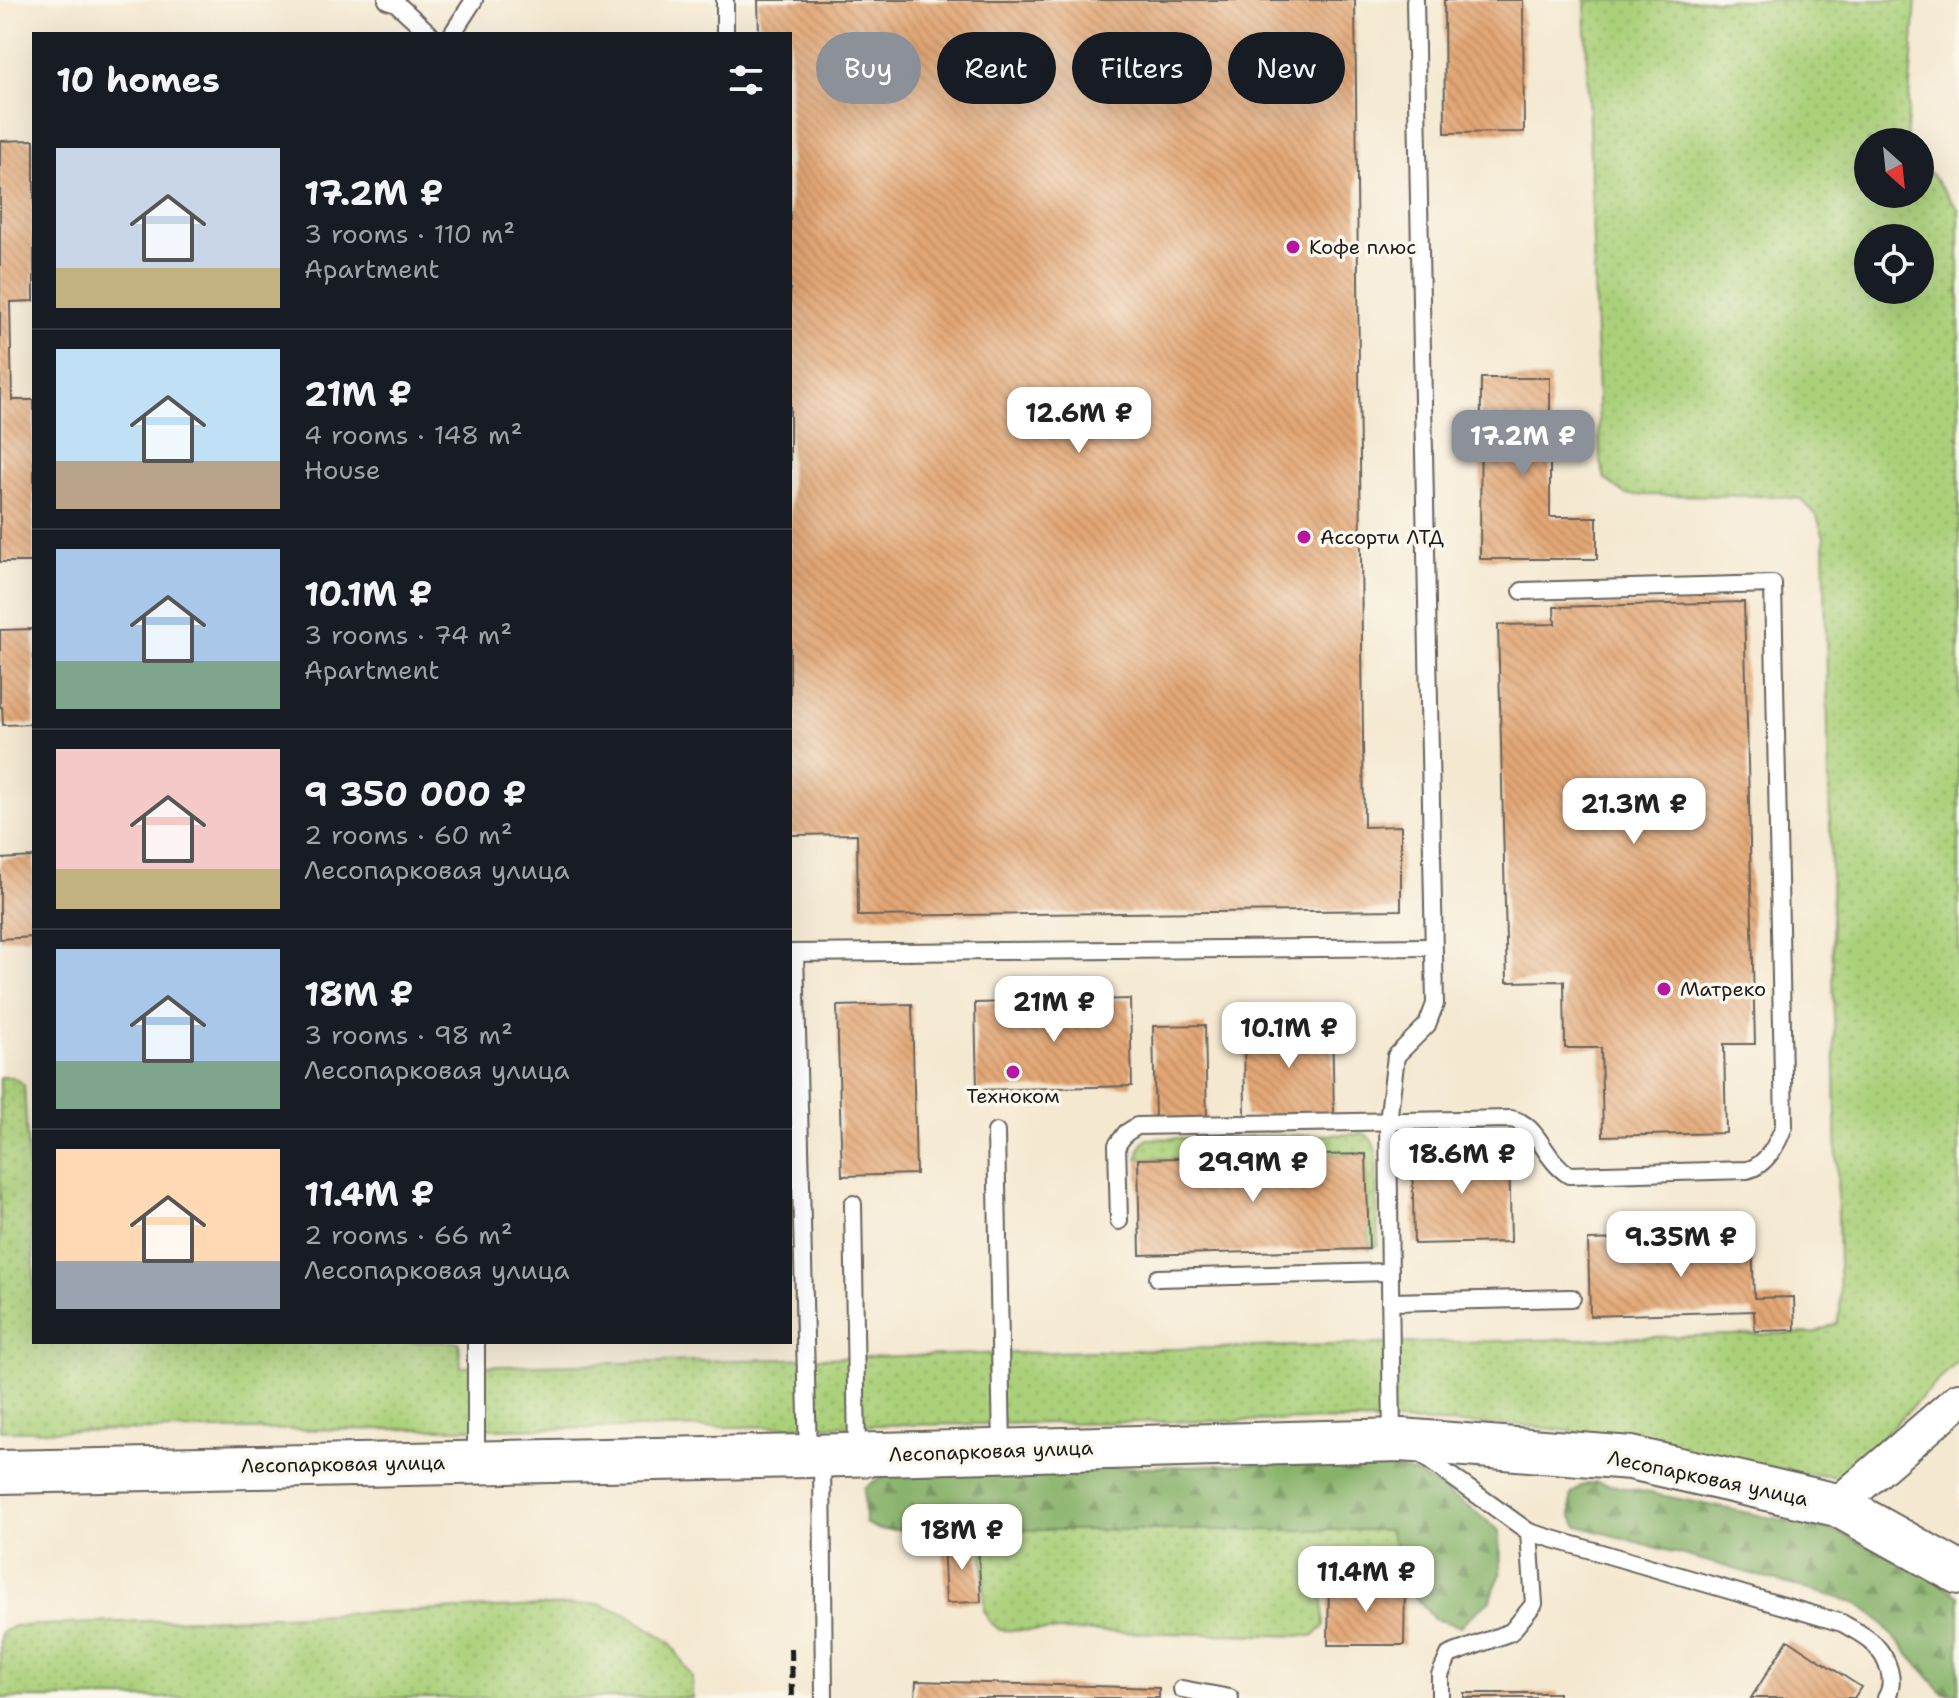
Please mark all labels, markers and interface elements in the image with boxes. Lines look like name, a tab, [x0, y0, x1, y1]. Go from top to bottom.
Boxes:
chip: Buy	[816, 32, 921, 104]
chip: Rent	[937, 32, 1056, 104]
chip: Filters	[1072, 32, 1212, 104]
chip: New	[1228, 32, 1345, 104]
text: 10 homes	[56, 57, 220, 103]
icon: filters	[724, 58, 768, 102]
north arrow	[1854, 128, 1934, 208]
map controls	[1854, 128, 1934, 304]
text: 17.2M ₽	[304, 170, 443, 216]
icon: home	[120, 180, 216, 276]
text: 3 rooms · 110 m²	[304, 216, 515, 251]
button: locate	[1854, 224, 1934, 304]
place label: Кофе плюс	[1309, 234, 1416, 260]
marker: Кофе плюс	[1284, 238, 1302, 256]
text: Apartment	[304, 251, 440, 286]
text: 21M ₽	[304, 371, 412, 417]
icon: home	[120, 381, 216, 477]
pin: 12.6M ₽	[1005, 387, 1153, 455]
text: 12.6M ₽	[1025, 395, 1133, 430]
pin: 17.2M ₽	[1449, 410, 1597, 478]
text: 4 rooms · 148 m²	[304, 417, 522, 452]
text: 17.2M ₽	[1470, 418, 1576, 453]
text: House	[304, 452, 380, 487]
place label: Ассорти ЛТД	[1320, 524, 1444, 550]
marker: Ассорти ЛТД	[1295, 528, 1313, 546]
text: 10.1M ₽	[304, 571, 433, 617]
icon: home	[120, 581, 216, 677]
text: 3 rooms · 74 m²	[304, 617, 512, 652]
text: Apartment	[304, 652, 440, 687]
text: 9 350 000 ₽	[304, 771, 526, 817]
pin: 21.3M ₽	[1560, 778, 1708, 846]
icon: home	[120, 781, 216, 877]
text: 21.3M ₽	[1581, 786, 1687, 821]
text: 2 rooms · 60 m²	[304, 817, 513, 852]
text: Лесопарковая улица	[304, 852, 570, 887]
text: 18M ₽	[304, 971, 414, 1017]
pin: 21M ₽	[998, 976, 1110, 1044]
place label: Матреко	[1680, 976, 1766, 1002]
marker: Матреко	[1655, 980, 1673, 998]
icon: home	[120, 981, 216, 1077]
text: 21M ₽	[1013, 984, 1095, 1019]
pin: 10.1M ₽	[1215, 1002, 1363, 1070]
text: 10.1M ₽	[1240, 1010, 1338, 1045]
text: 3 rooms · 98 m²	[304, 1017, 513, 1052]
text: Лесопарковая улица	[304, 1052, 570, 1087]
marker: Техноком	[1004, 1063, 1022, 1081]
place label: Техноком	[966, 1083, 1060, 1109]
pin: 18.6M ₽	[1388, 1128, 1536, 1196]
pin: 29.9M ₽	[1179, 1136, 1327, 1204]
text: 18.6M ₽	[1408, 1136, 1516, 1171]
text: 29.9M ₽	[1197, 1144, 1309, 1179]
text: 11.4M ₽	[304, 1171, 434, 1217]
icon: home	[120, 1181, 216, 1277]
pin: 9.35M ₽	[1607, 1211, 1755, 1279]
text: 2 rooms · 66 m²	[304, 1217, 513, 1252]
text: 9.35M ₽	[1624, 1219, 1738, 1254]
text: Лесопарковая улица	[304, 1252, 570, 1287]
street label: Лесопарковая улица	[888, 1434, 1094, 1468]
street label: Лесопарковая улица	[1605, 1444, 1811, 1512]
street label: Лесопарковая улица	[241, 1449, 446, 1479]
pin: 18M ₽	[906, 1504, 1018, 1572]
text: 18M ₽	[920, 1512, 1004, 1547]
pin: 11.4M ₽	[1292, 1546, 1440, 1614]
text: 11.4M ₽	[1316, 1554, 1416, 1589]

